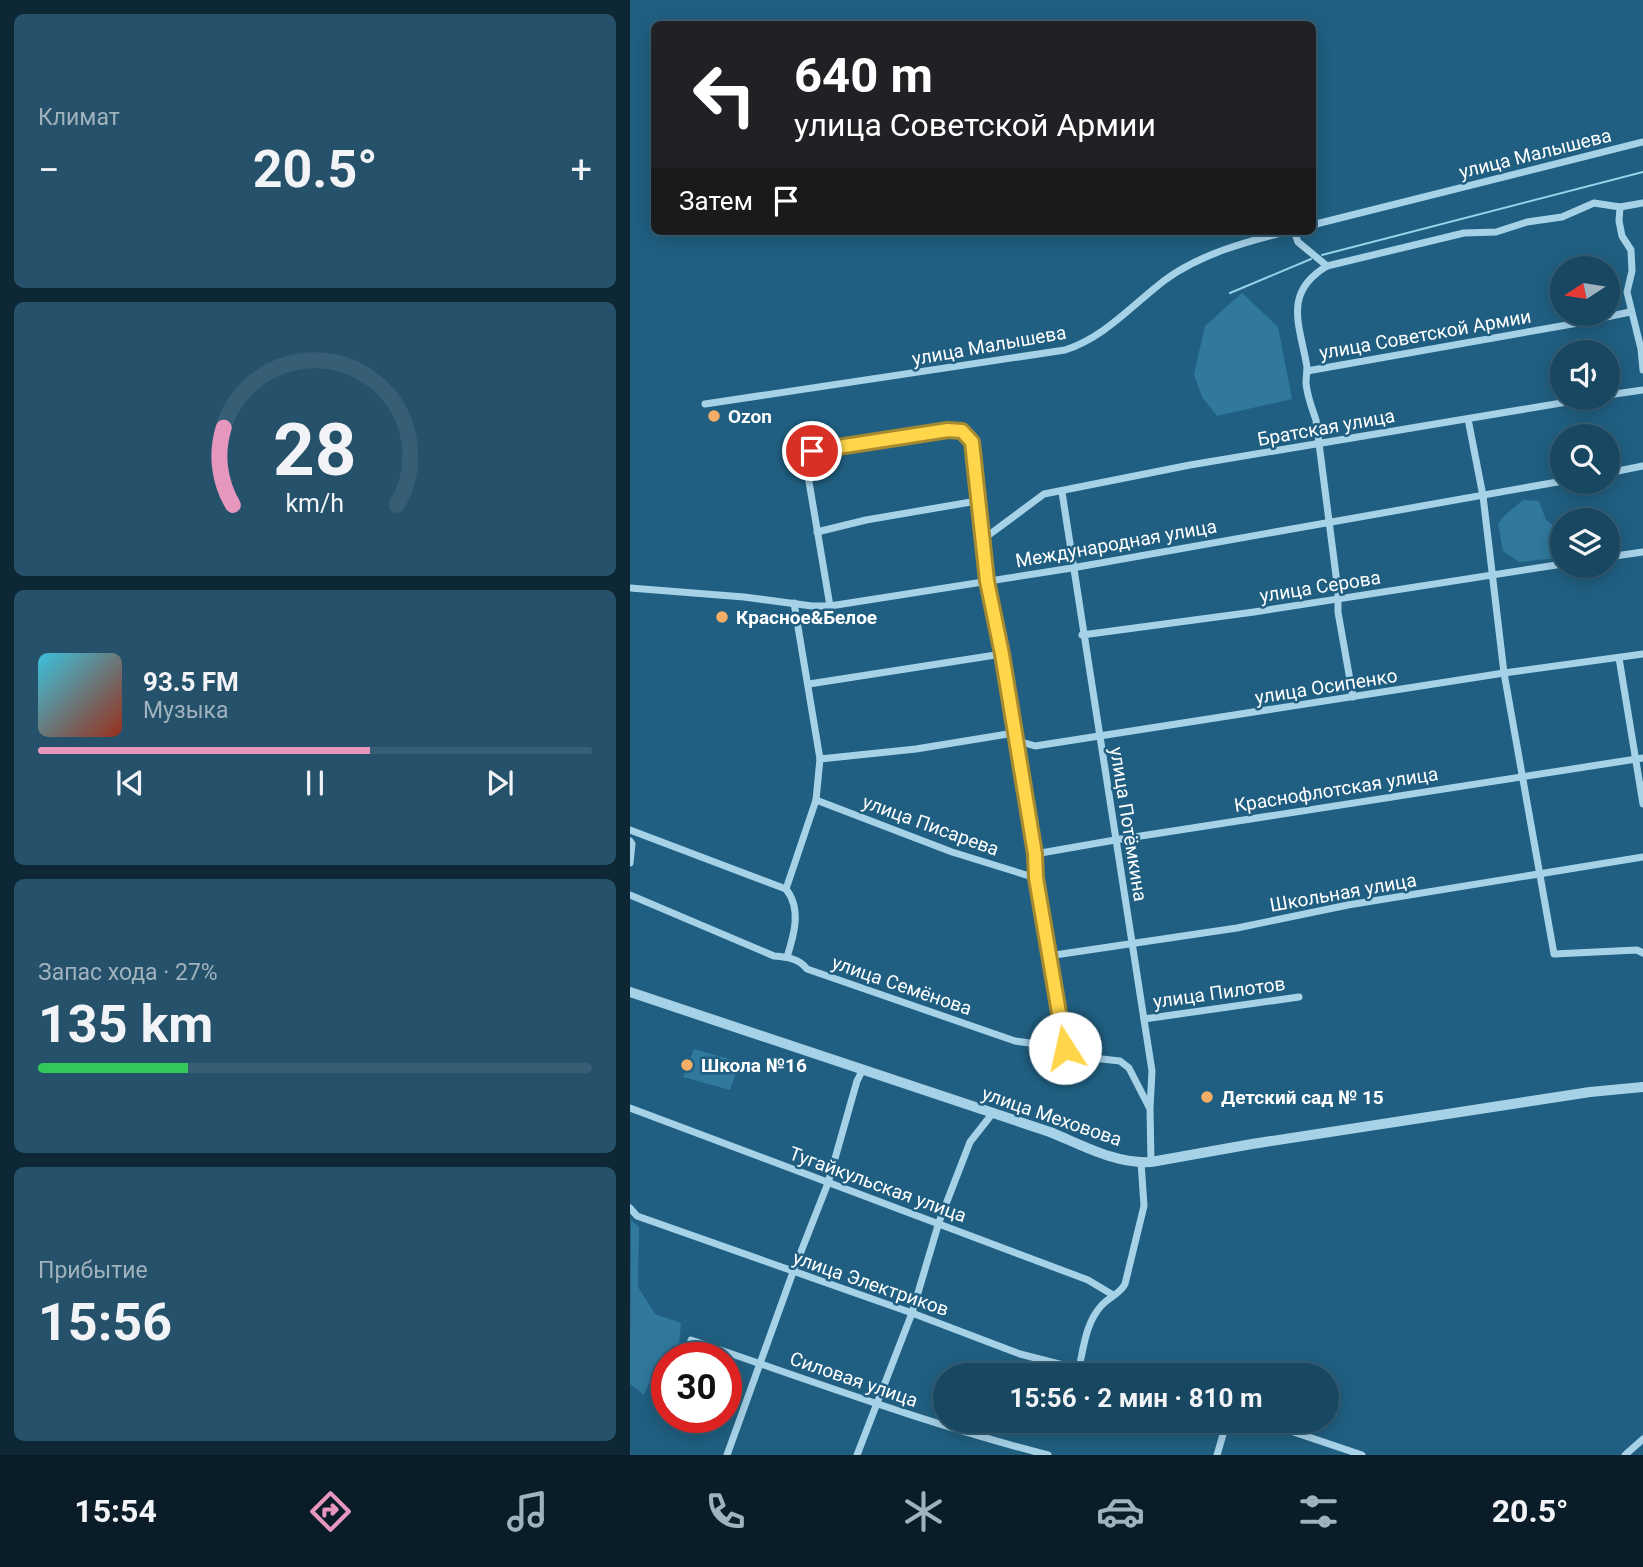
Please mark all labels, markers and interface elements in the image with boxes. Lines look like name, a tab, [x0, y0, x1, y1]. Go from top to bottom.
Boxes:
text: 640 m	[794, 47, 933, 104]
icon: left	[679, 49, 770, 140]
text: Климат	[38, 104, 120, 131]
text: улица Советской Армии	[794, 106, 1156, 144]
street label: улица Малышева	[1457, 123, 1614, 184]
text: 20.5°	[253, 139, 378, 200]
text: −	[38, 148, 60, 192]
text: +	[570, 148, 592, 192]
icon: arrive	[767, 182, 805, 220]
text: Затем	[679, 186, 753, 216]
north arrow	[1550, 256, 1620, 326]
map controls	[1550, 256, 1620, 578]
street label: улица Советской Армии	[1317, 305, 1533, 364]
street label: улица Малышева	[910, 321, 1068, 370]
button: sound	[1550, 340, 1620, 410]
street label: Братская улица	[1256, 404, 1397, 451]
place label: Ozon	[728, 405, 772, 428]
text: 28	[273, 408, 357, 494]
marker: Ozon	[706, 408, 722, 424]
pin	[782, 421, 842, 481]
button: search	[1550, 424, 1620, 494]
icon: arrive	[793, 432, 831, 470]
text: km/h	[286, 489, 344, 518]
button: layers	[1550, 508, 1620, 578]
street label: Международная улица	[1014, 514, 1218, 573]
street label: улица Серова	[1258, 566, 1382, 607]
place label: Красное&Белое	[736, 606, 877, 629]
marker: Красное&Белое	[714, 609, 730, 625]
street label: улица Осипенко	[1253, 664, 1399, 709]
text: 93.5 FM	[143, 667, 239, 697]
text: Музыка	[143, 697, 228, 724]
street label: улица Потёмкина	[1105, 745, 1152, 903]
street label: Краснофлотская улица	[1232, 762, 1440, 817]
icon: previous	[111, 764, 149, 802]
icon: pause	[296, 764, 334, 802]
icon: next	[481, 764, 519, 802]
street label: улица Писарева	[859, 790, 1002, 861]
street label: Школьная улица	[1268, 868, 1418, 917]
street label: улица Семёнова	[829, 951, 975, 1020]
text: Запас хода · 27%	[38, 959, 218, 986]
street label: улица Пилотов	[1151, 972, 1287, 1013]
text: 135 km	[38, 994, 213, 1055]
position arrow	[1028, 1011, 1102, 1085]
place label: Школа №16	[701, 1054, 807, 1077]
marker: Школа №16	[679, 1057, 695, 1073]
street label: улица Меховова	[979, 1082, 1125, 1151]
place label: Детский сад № 15	[1221, 1086, 1384, 1109]
marker: Детский сад № 15	[1199, 1089, 1215, 1105]
street label: Тугайкульская улица	[786, 1142, 970, 1227]
street label: улица Электриков	[790, 1246, 952, 1321]
text: Прибытие	[38, 1257, 148, 1284]
text: 15:56	[38, 1292, 172, 1353]
speed limit sign: 30	[651, 1342, 742, 1433]
street label: Силовая улица	[787, 1347, 921, 1412]
text: 15:56 · 2 мин · 810 m	[1010, 1383, 1262, 1413]
icon: directions	[306, 1487, 355, 1536]
icon: music	[503, 1487, 552, 1536]
icon: phone	[701, 1487, 750, 1536]
icon: climate	[899, 1487, 948, 1536]
icon: car	[1096, 1487, 1145, 1536]
icon: filters	[1294, 1487, 1343, 1536]
text: 15:54	[74, 1492, 157, 1530]
text: 20.5°	[1492, 1492, 1569, 1530]

